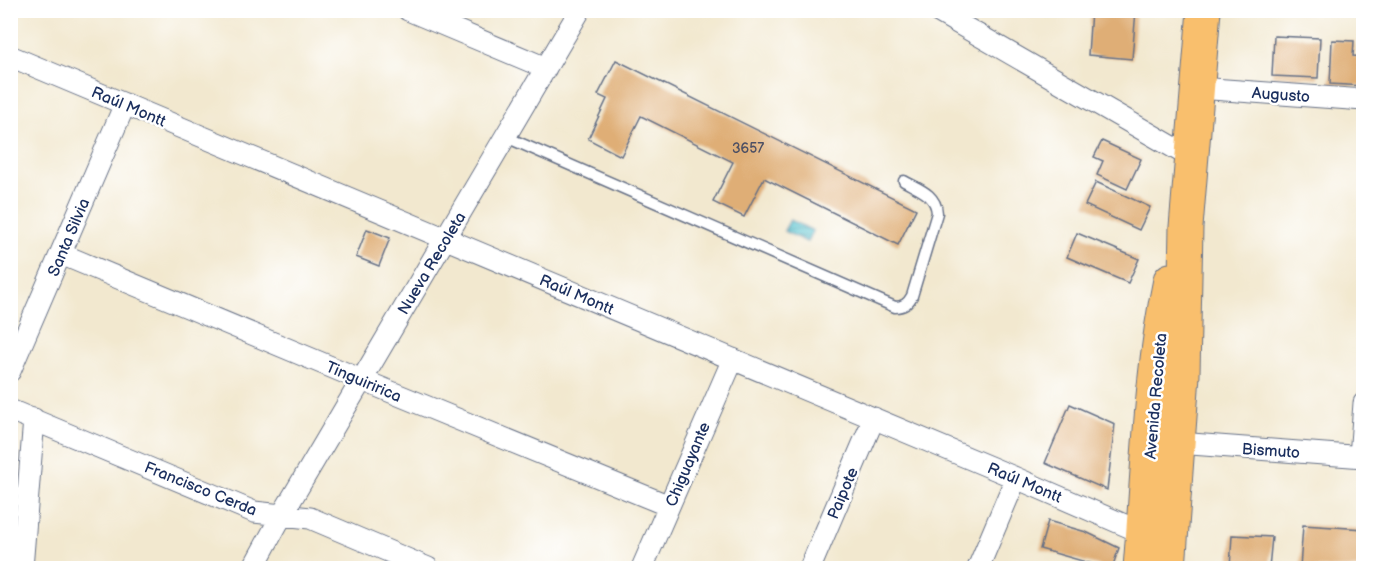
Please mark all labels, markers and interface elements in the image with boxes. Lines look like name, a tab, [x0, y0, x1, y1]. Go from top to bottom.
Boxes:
street label: Raúl Montt	[88, 83, 168, 132]
street label: Augusto	[1251, 84, 1311, 107]
house number: 3657	[732, 140, 764, 157]
street label: Santa Silvia	[44, 196, 94, 279]
street label: Nueva Recoleta	[394, 209, 470, 318]
street label: Raúl Montt	[536, 271, 616, 320]
street label: Avenida Recoleta	[1142, 332, 1171, 460]
street label: Tinguiririca	[323, 358, 404, 407]
street label: Chiguayante	[662, 419, 715, 510]
street label: Bismuto	[1241, 440, 1301, 463]
street label: Francisco Cerda	[141, 458, 259, 521]
street label: Raúl Montt	[984, 459, 1064, 508]
street label: Paipote	[824, 464, 863, 522]

